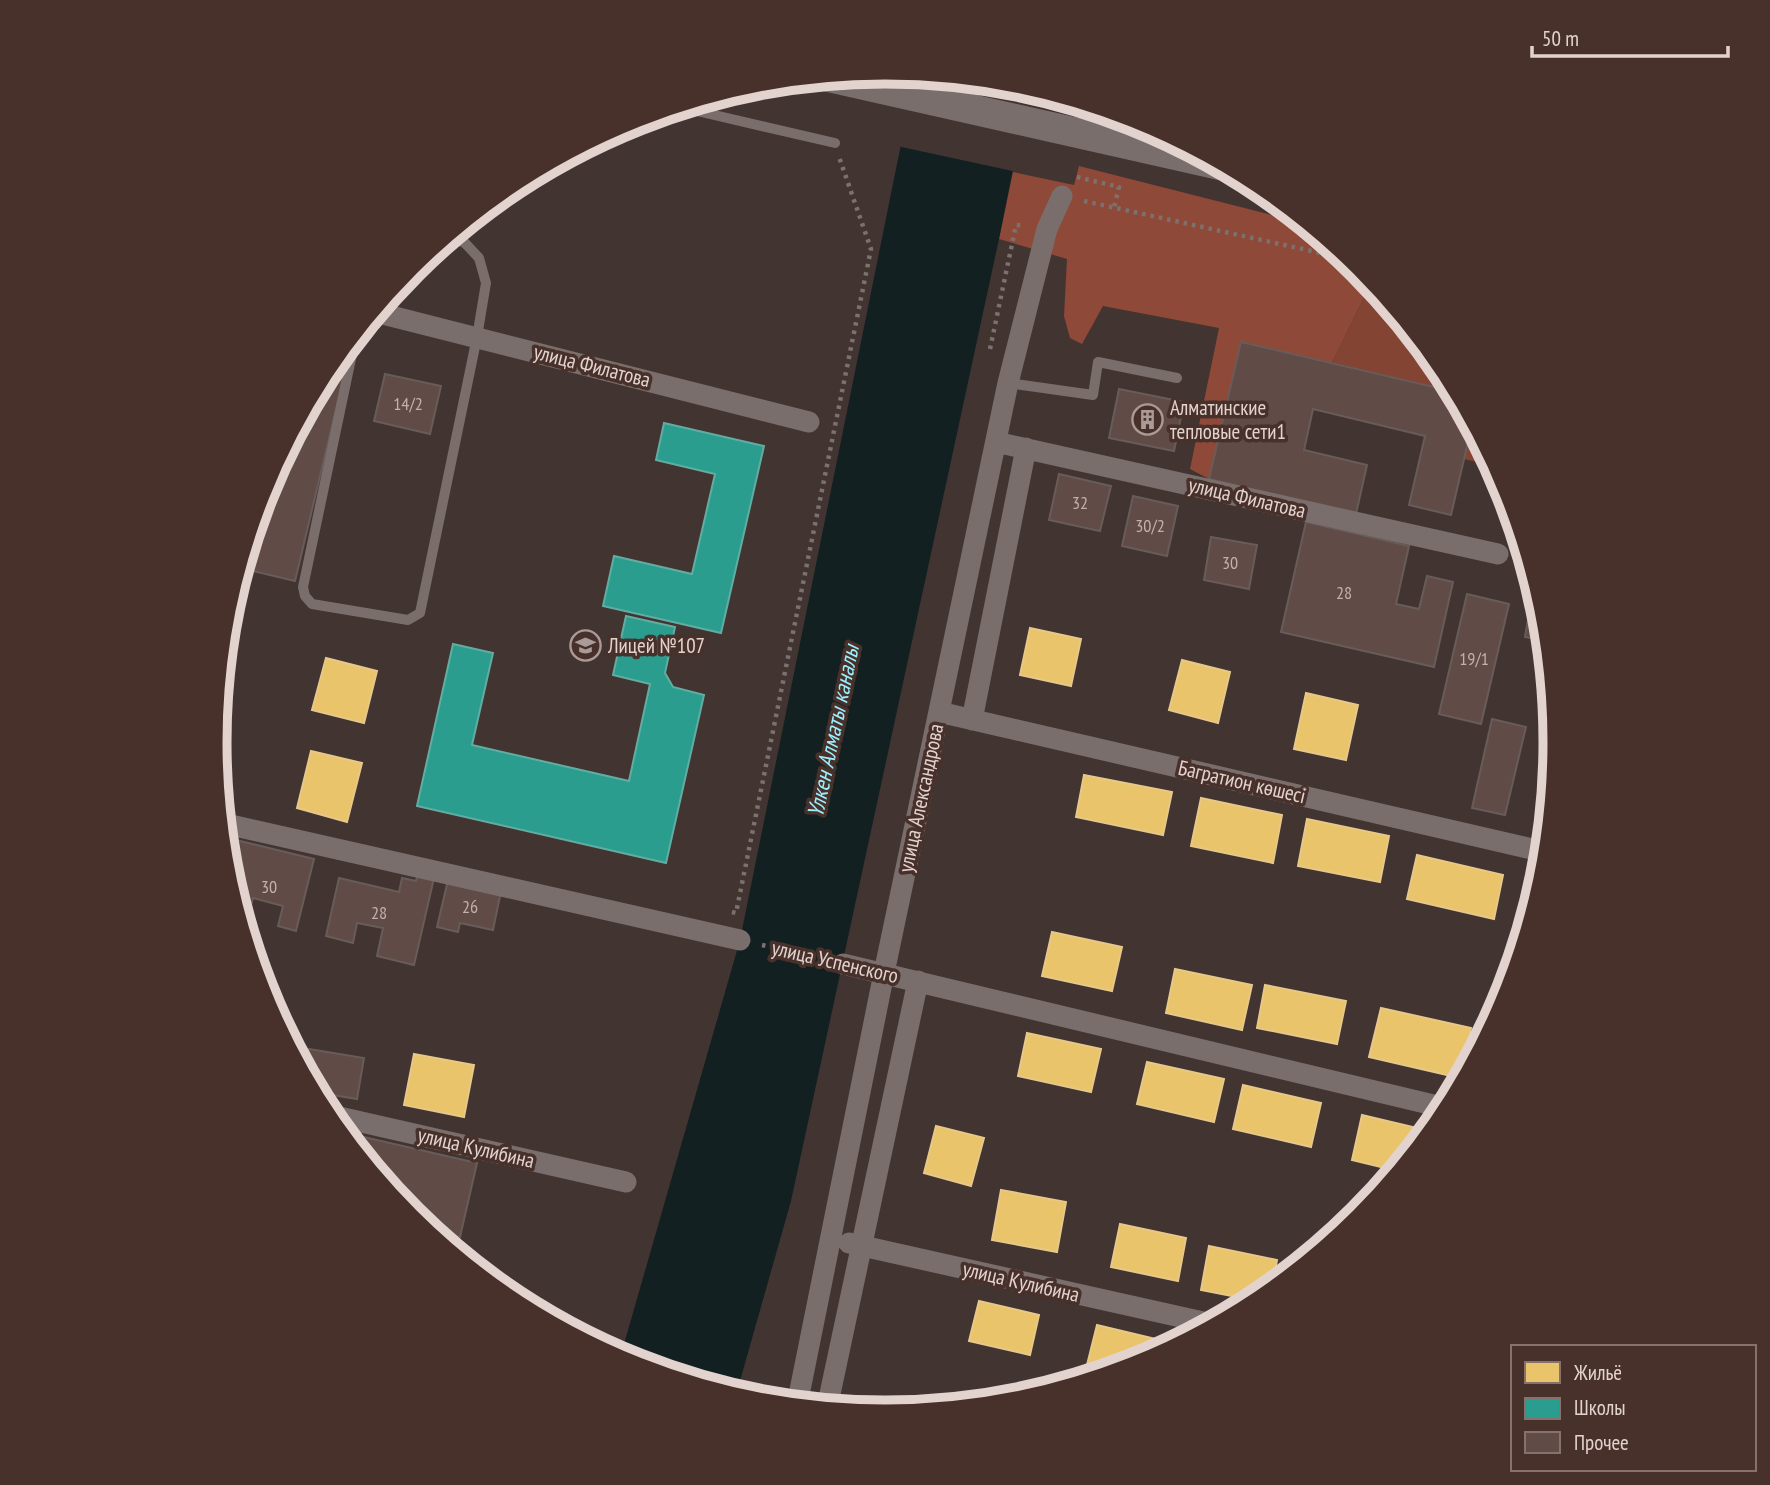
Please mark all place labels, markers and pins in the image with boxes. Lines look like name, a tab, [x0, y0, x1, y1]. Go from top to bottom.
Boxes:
place label: Алматинские тепловые сети1	[1170, 394, 1286, 445]
building icon: Алматинские тепловые сети1	[1130, 403, 1164, 437]
school or university icon: Лицей №107	[568, 629, 602, 663]
place label: Лицей №107	[607, 632, 705, 659]

